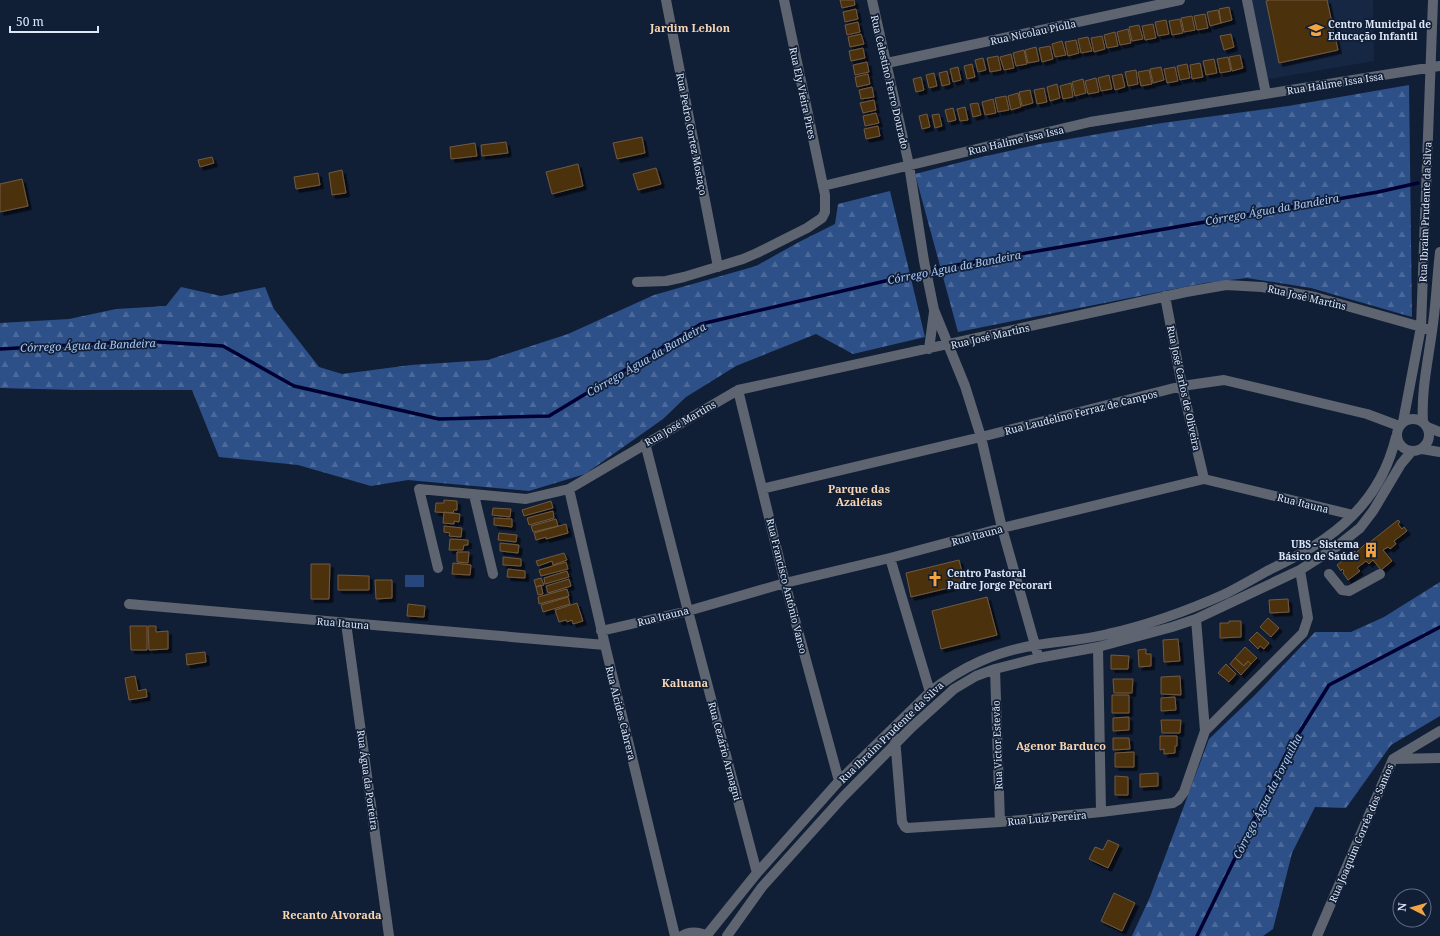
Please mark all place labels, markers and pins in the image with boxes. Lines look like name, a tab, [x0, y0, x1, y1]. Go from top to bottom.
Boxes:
place label: Centro Municipal de Educação Infantil	[1328, 17, 1431, 43]
school or university icon: Centro Municipal de Educação Infantil	[1307, 21, 1325, 39]
place label: UBS - Sistema Básico de Saúde	[1278, 537, 1359, 563]
building icon: UBS - Sistema Básico de Saúde	[1362, 541, 1380, 559]
place label: Centro Pastoral Padre Jorge Pecorari	[947, 566, 1052, 592]
church icon: Centro Pastoral Padre Jorge Pecorari	[926, 570, 944, 588]

